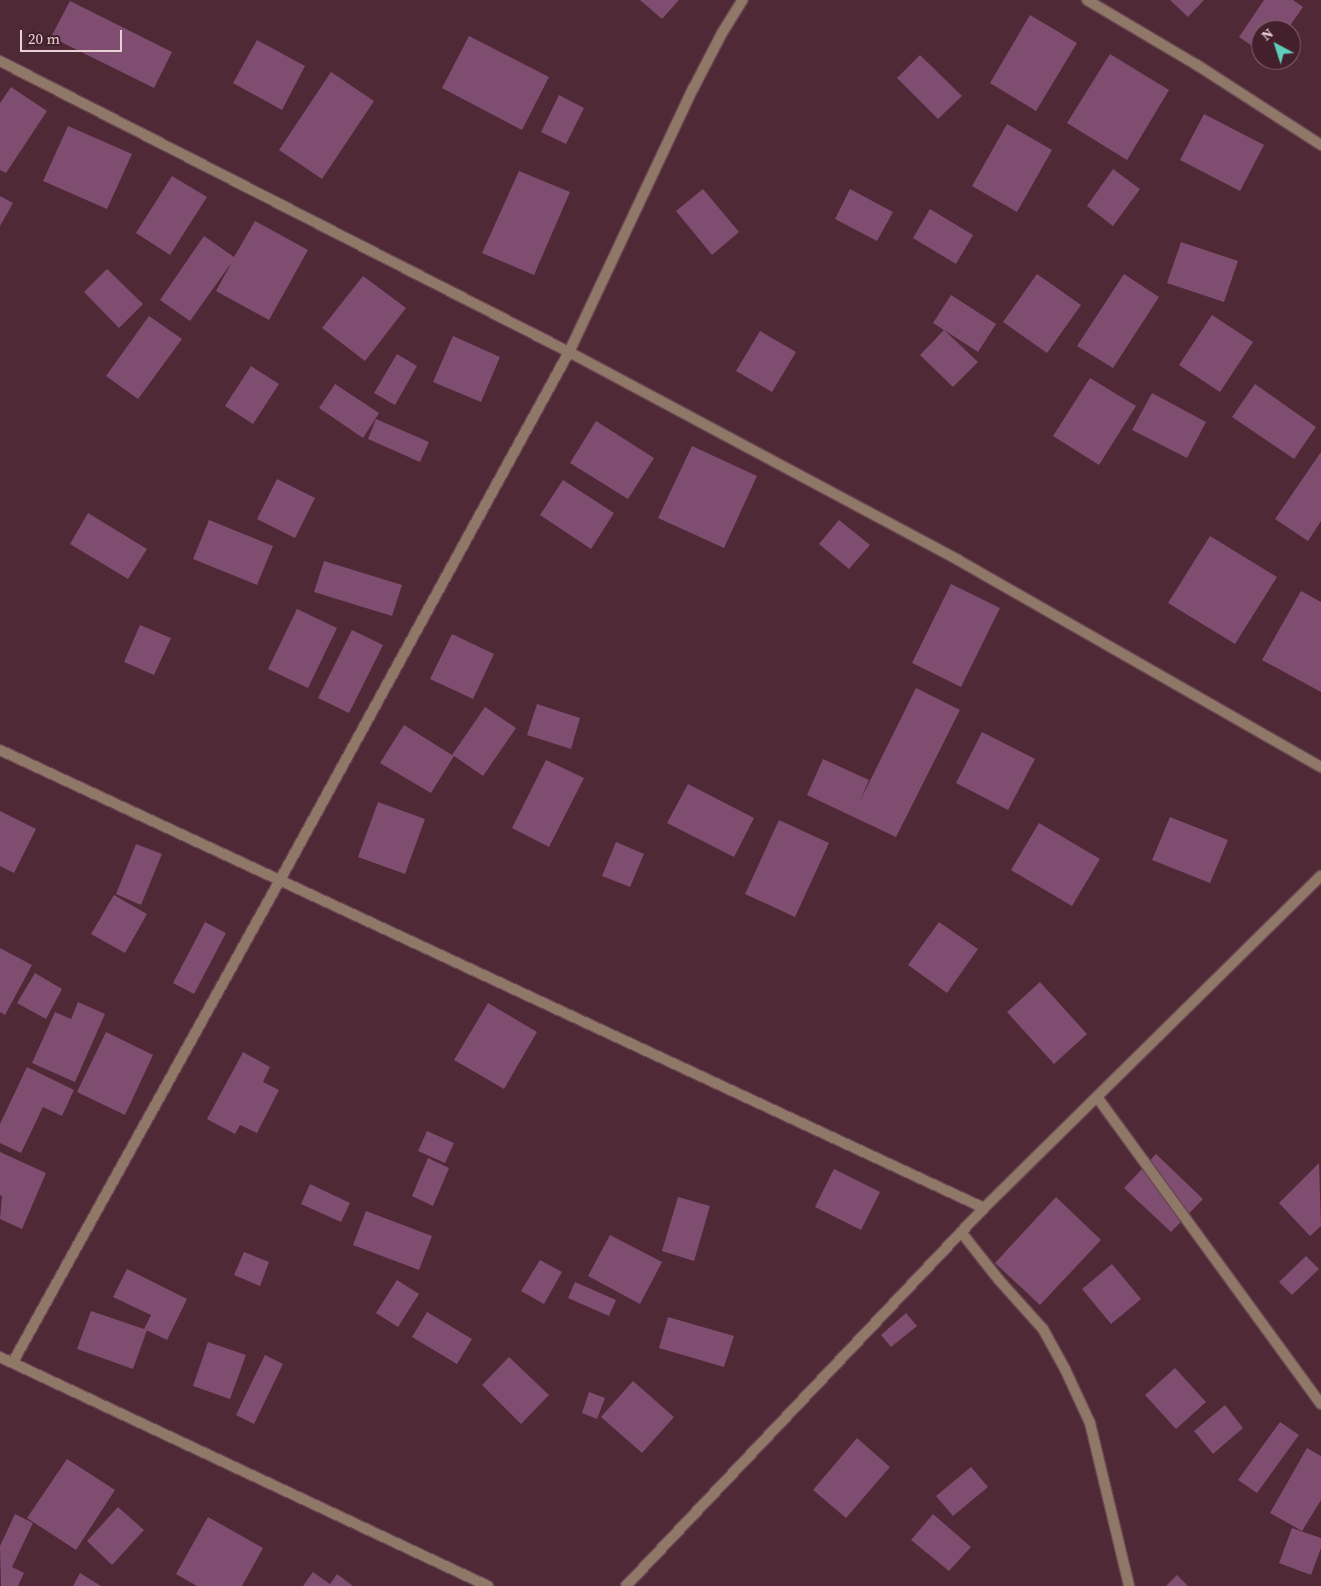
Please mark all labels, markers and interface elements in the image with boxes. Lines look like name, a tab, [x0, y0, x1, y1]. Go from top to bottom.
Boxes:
scale bar	[22, 20, 125, 52]
north arrow	[1251, 20, 1301, 70]
text: N	[1257, 23, 1277, 45]
text: 20 m	[28, 28, 60, 49]

